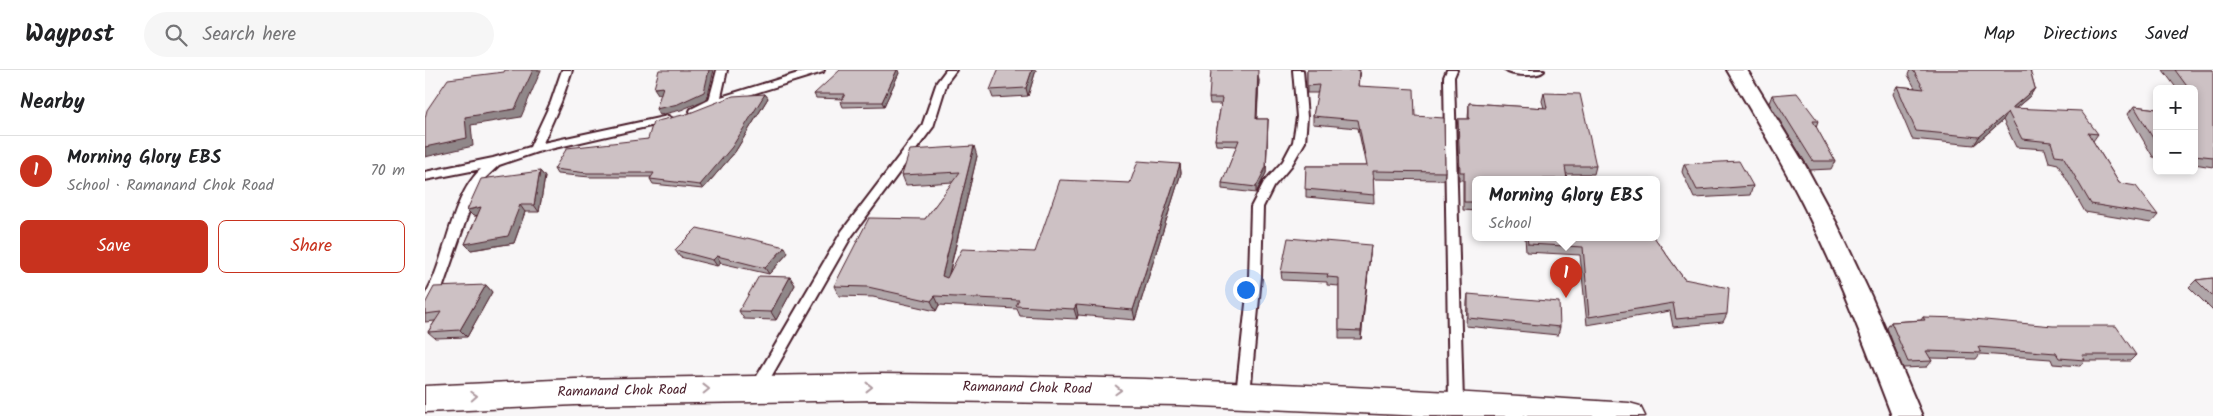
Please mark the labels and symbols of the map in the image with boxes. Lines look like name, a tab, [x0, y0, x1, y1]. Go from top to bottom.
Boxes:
pin: 1	[1550, 257, 1582, 298]
your location	[1233, 277, 1259, 303]
street label: Ramanand Chok Road	[962, 376, 1093, 400]
street label: Ramanand Chok Road	[557, 379, 688, 403]
one-way arrow	[865, 382, 873, 392]
one-way arrow	[702, 383, 710, 394]
one-way arrow	[1115, 385, 1123, 395]
one-way arrow	[470, 390, 478, 401]

